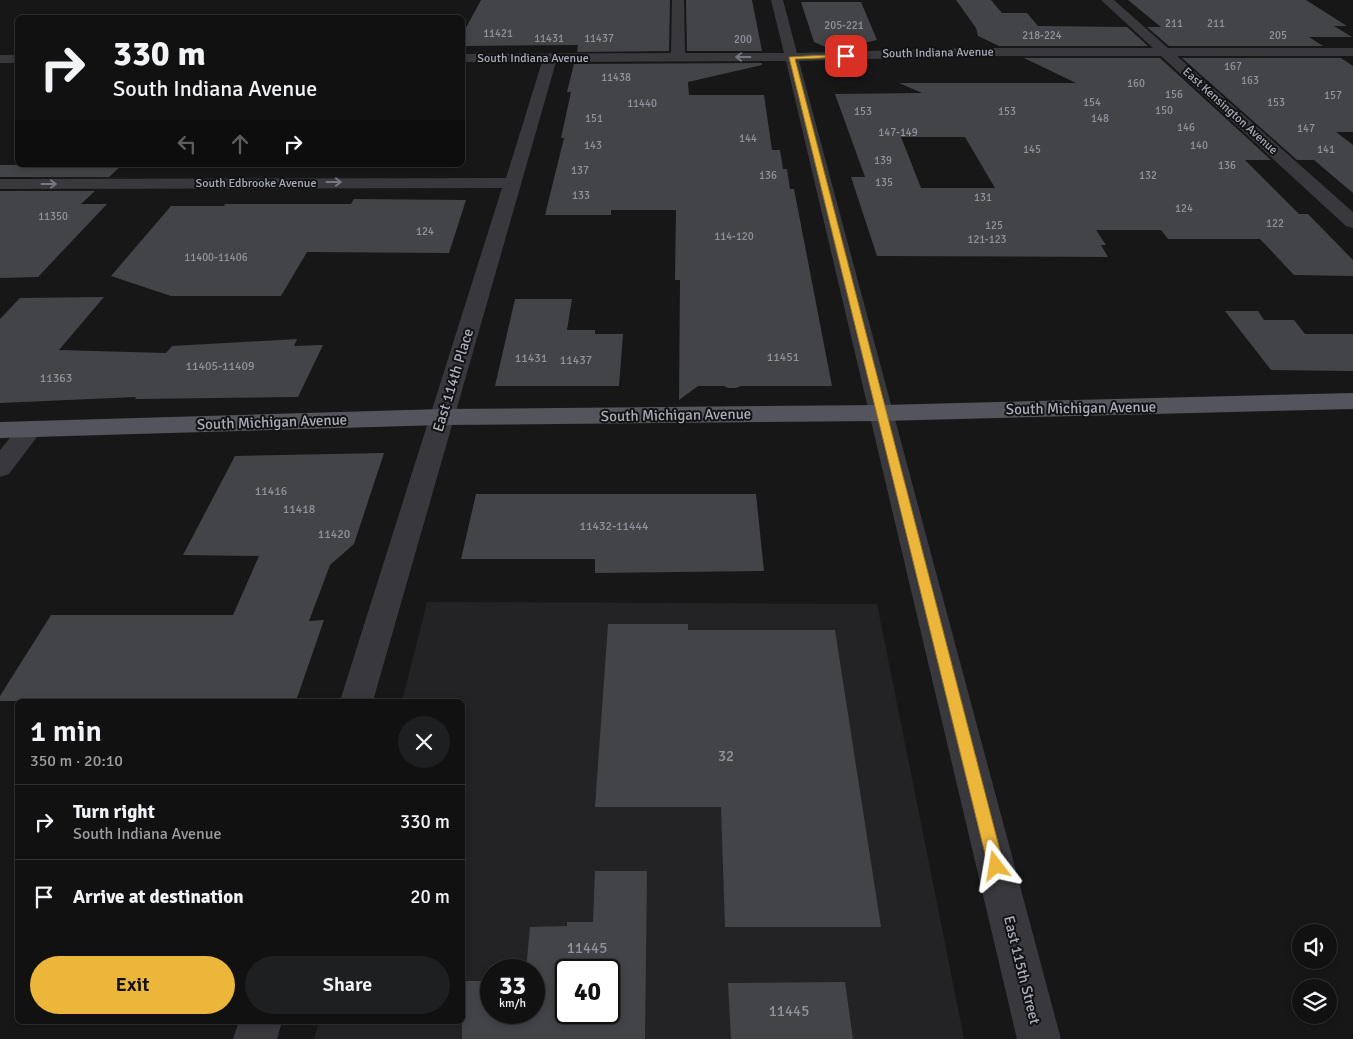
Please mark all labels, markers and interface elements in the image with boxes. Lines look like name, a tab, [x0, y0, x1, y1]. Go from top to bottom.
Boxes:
house number: 211	[1165, 17, 1183, 30]
house number: 211	[1207, 17, 1225, 30]
house number: 205-221	[824, 19, 864, 32]
house number: 11421	[483, 27, 513, 40]
house number: 218-224	[1022, 29, 1062, 42]
house number: 205	[1269, 29, 1287, 42]
text: 330 m	[113, 32, 206, 75]
house number: 11431	[534, 32, 564, 45]
house number: 11437	[584, 32, 614, 45]
house number: 200	[734, 33, 752, 46]
icon: right	[30, 35, 95, 100]
pin	[825, 35, 867, 77]
icon: arrive	[832, 42, 860, 70]
street label: South Indiana Avenue	[882, 45, 994, 61]
street label: South Indiana Avenue	[477, 51, 589, 66]
one-way arrow	[736, 53, 752, 62]
house number: 167	[1224, 60, 1242, 73]
street label: East Kensington Avenue	[1179, 64, 1281, 158]
house number: 11438	[601, 71, 631, 84]
house number: 163	[1241, 74, 1259, 87]
text: South Indiana Avenue	[113, 75, 317, 102]
house number: 160	[1127, 77, 1145, 90]
house number: 156	[1165, 88, 1183, 101]
house number: 157	[1324, 89, 1342, 102]
house number: 154	[1083, 96, 1101, 109]
house number: 153	[1267, 96, 1285, 109]
house number: 11440	[627, 97, 657, 110]
house number: 150	[1155, 104, 1173, 117]
house number: 153	[854, 105, 872, 118]
house number: 153	[998, 105, 1016, 118]
house number: 151	[585, 112, 603, 125]
house number: 148	[1091, 112, 1109, 125]
house number: 146	[1177, 121, 1195, 134]
house number: 147	[1297, 122, 1315, 135]
house number: 147-149	[878, 126, 918, 139]
icon: left	[173, 130, 201, 158]
icon: ahead	[226, 130, 254, 158]
icon: right	[279, 130, 307, 158]
house number: 144	[739, 132, 757, 145]
house number: 143	[584, 139, 602, 152]
house number: 140	[1190, 139, 1208, 152]
house number: 145	[1023, 143, 1041, 156]
house number: 141	[1317, 143, 1335, 156]
house number: 139	[874, 154, 892, 167]
house number: 136	[1218, 159, 1236, 172]
house number: 137	[571, 164, 589, 177]
house number: 136	[759, 169, 777, 182]
house number: 132	[1139, 169, 1157, 182]
street label: South Edbrooke Avenue	[196, 176, 316, 191]
house number: 135	[875, 176, 893, 189]
one-way arrow	[325, 178, 341, 187]
one-way arrow	[40, 179, 56, 189]
house number: 133	[572, 189, 590, 202]
house number: 131	[974, 191, 992, 204]
house number: 124	[1175, 202, 1193, 215]
house number: 11350	[38, 210, 68, 223]
house number: 122	[1266, 217, 1284, 230]
house number: 125	[985, 219, 1003, 232]
house number: 124	[416, 225, 434, 238]
house number: 114-120	[714, 230, 754, 243]
house number: 121-123	[967, 233, 1007, 246]
house number: 11400-11406	[184, 251, 248, 264]
street label: East 114th Place	[429, 326, 477, 434]
house number: 11451	[767, 350, 799, 365]
house number: 11431	[515, 351, 547, 366]
house number: 11437	[560, 353, 592, 368]
house number: 11405-11409	[185, 359, 255, 374]
house number: 11363	[40, 371, 72, 386]
street label: South Michigan Avenue	[1006, 398, 1156, 418]
street label: South Michigan Avenue	[601, 405, 751, 425]
street label: South Michigan Avenue	[196, 410, 348, 434]
house number: 11416	[255, 484, 287, 499]
house number: 11418	[283, 502, 315, 517]
house number: 11432-11444	[579, 519, 649, 534]
house number: 11420	[318, 527, 350, 542]
text: 1 min	[30, 713, 102, 750]
button: close	[398, 716, 450, 768]
house number: 32	[718, 747, 734, 765]
text: 350 m · 20:10	[30, 751, 123, 771]
text: Turn right	[73, 800, 155, 824]
icon: right	[30, 808, 58, 836]
text: 330 m	[400, 810, 450, 834]
text: South Indiana Avenue	[73, 824, 222, 844]
position arrow	[969, 839, 1021, 891]
icon: arrive	[30, 883, 58, 911]
text: Arrive at destination	[73, 885, 244, 909]
text: 20 m	[410, 885, 450, 909]
street label: East 115th Street	[1000, 914, 1044, 1026]
map controls	[1292, 924, 1337, 1024]
button: sound	[1292, 924, 1337, 969]
house number: 11445	[567, 939, 607, 957]
button: Exit	[30, 956, 235, 1014]
button: Share	[245, 956, 450, 1014]
speed limit sign: 40	[555, 959, 620, 1024]
text: 33	[499, 970, 526, 1001]
button: layers	[1292, 979, 1337, 1024]
text: km/h	[499, 996, 526, 1011]
house number: 11445	[769, 1002, 809, 1020]

